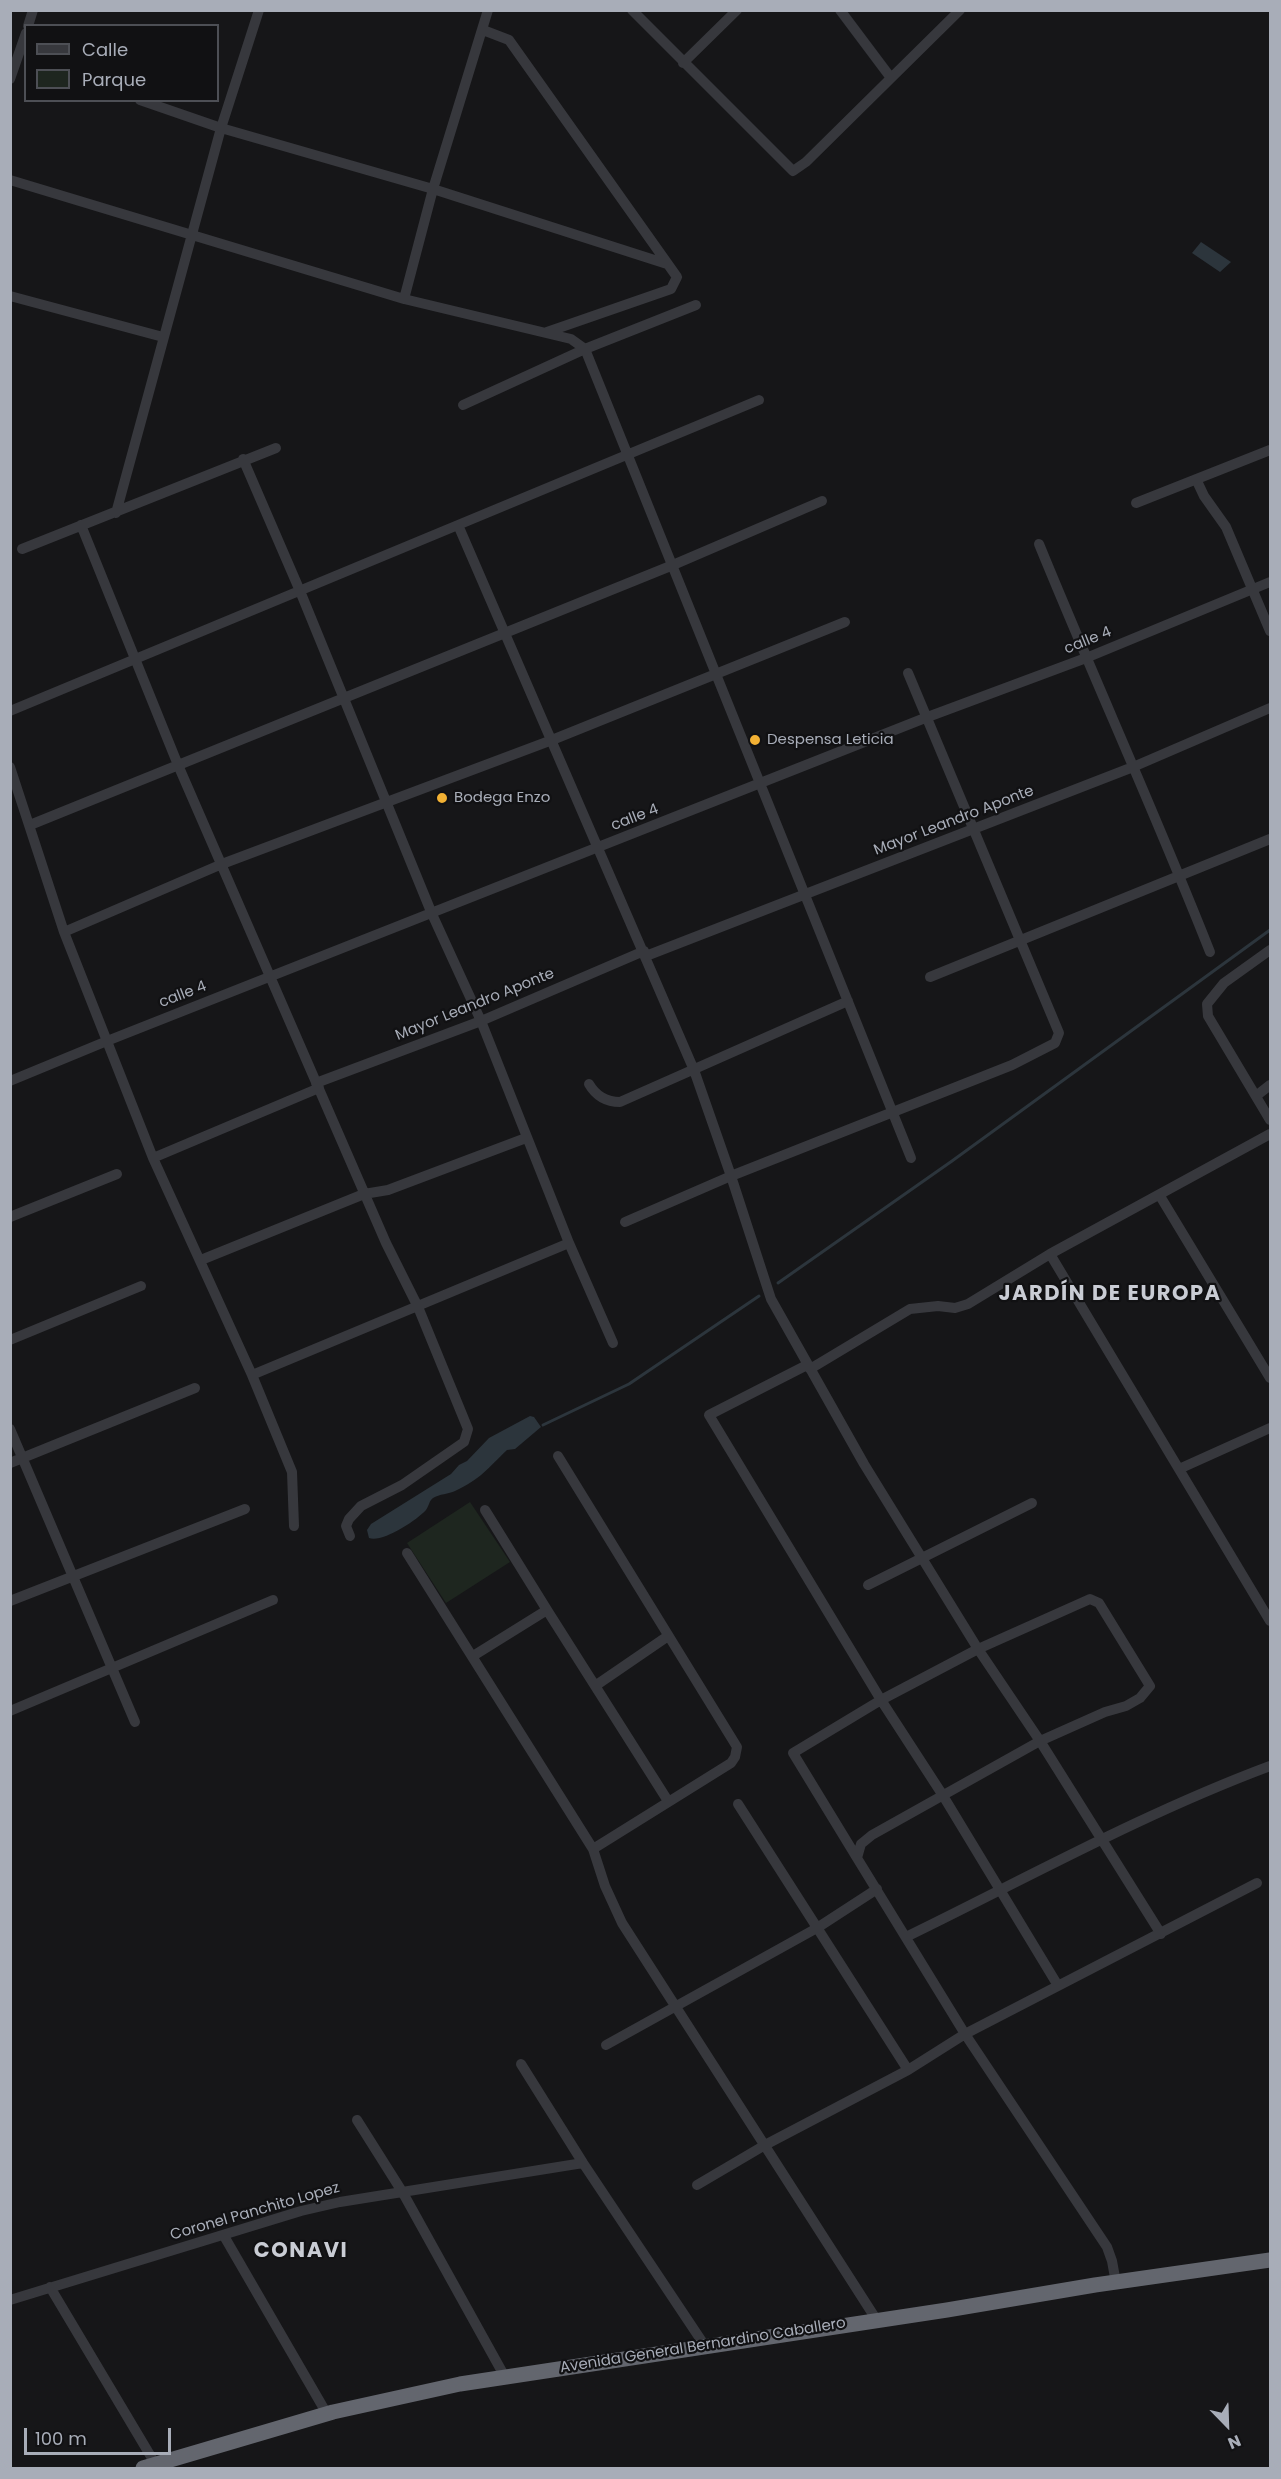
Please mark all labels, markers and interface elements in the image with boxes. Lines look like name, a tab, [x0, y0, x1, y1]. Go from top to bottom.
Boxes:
legend	[24, 24, 219, 102]
text: Calle	[82, 37, 128, 62]
text: Parque	[82, 67, 146, 92]
street label: calle 4	[1062, 623, 1114, 659]
place label: Despensa Leticia	[767, 731, 894, 749]
marker: Despensa Leticia	[748, 733, 762, 747]
street label: Mayor Leandro Aponte	[872, 782, 1036, 860]
place label: Bodega Enzo	[454, 789, 550, 807]
marker: Bodega Enzo	[435, 791, 449, 805]
street label: calle 4	[609, 801, 661, 835]
street label: Mayor Leandro Aponte	[393, 965, 557, 1045]
street label: calle 4	[157, 978, 209, 1012]
district label: JARDÍN DE EUROPA	[998, 1282, 1222, 1308]
street label: Coronel Panchito Lopez	[168, 2179, 342, 2245]
district label: CONAVI	[254, 2239, 348, 2265]
street label: Avenida General Bernardino Caballero	[559, 2315, 847, 2377]
north arrow	[1197, 2395, 1257, 2455]
scale bar	[27, 2416, 174, 2454]
text: 100 m	[35, 2426, 87, 2451]
text: N	[1224, 2429, 1244, 2455]

